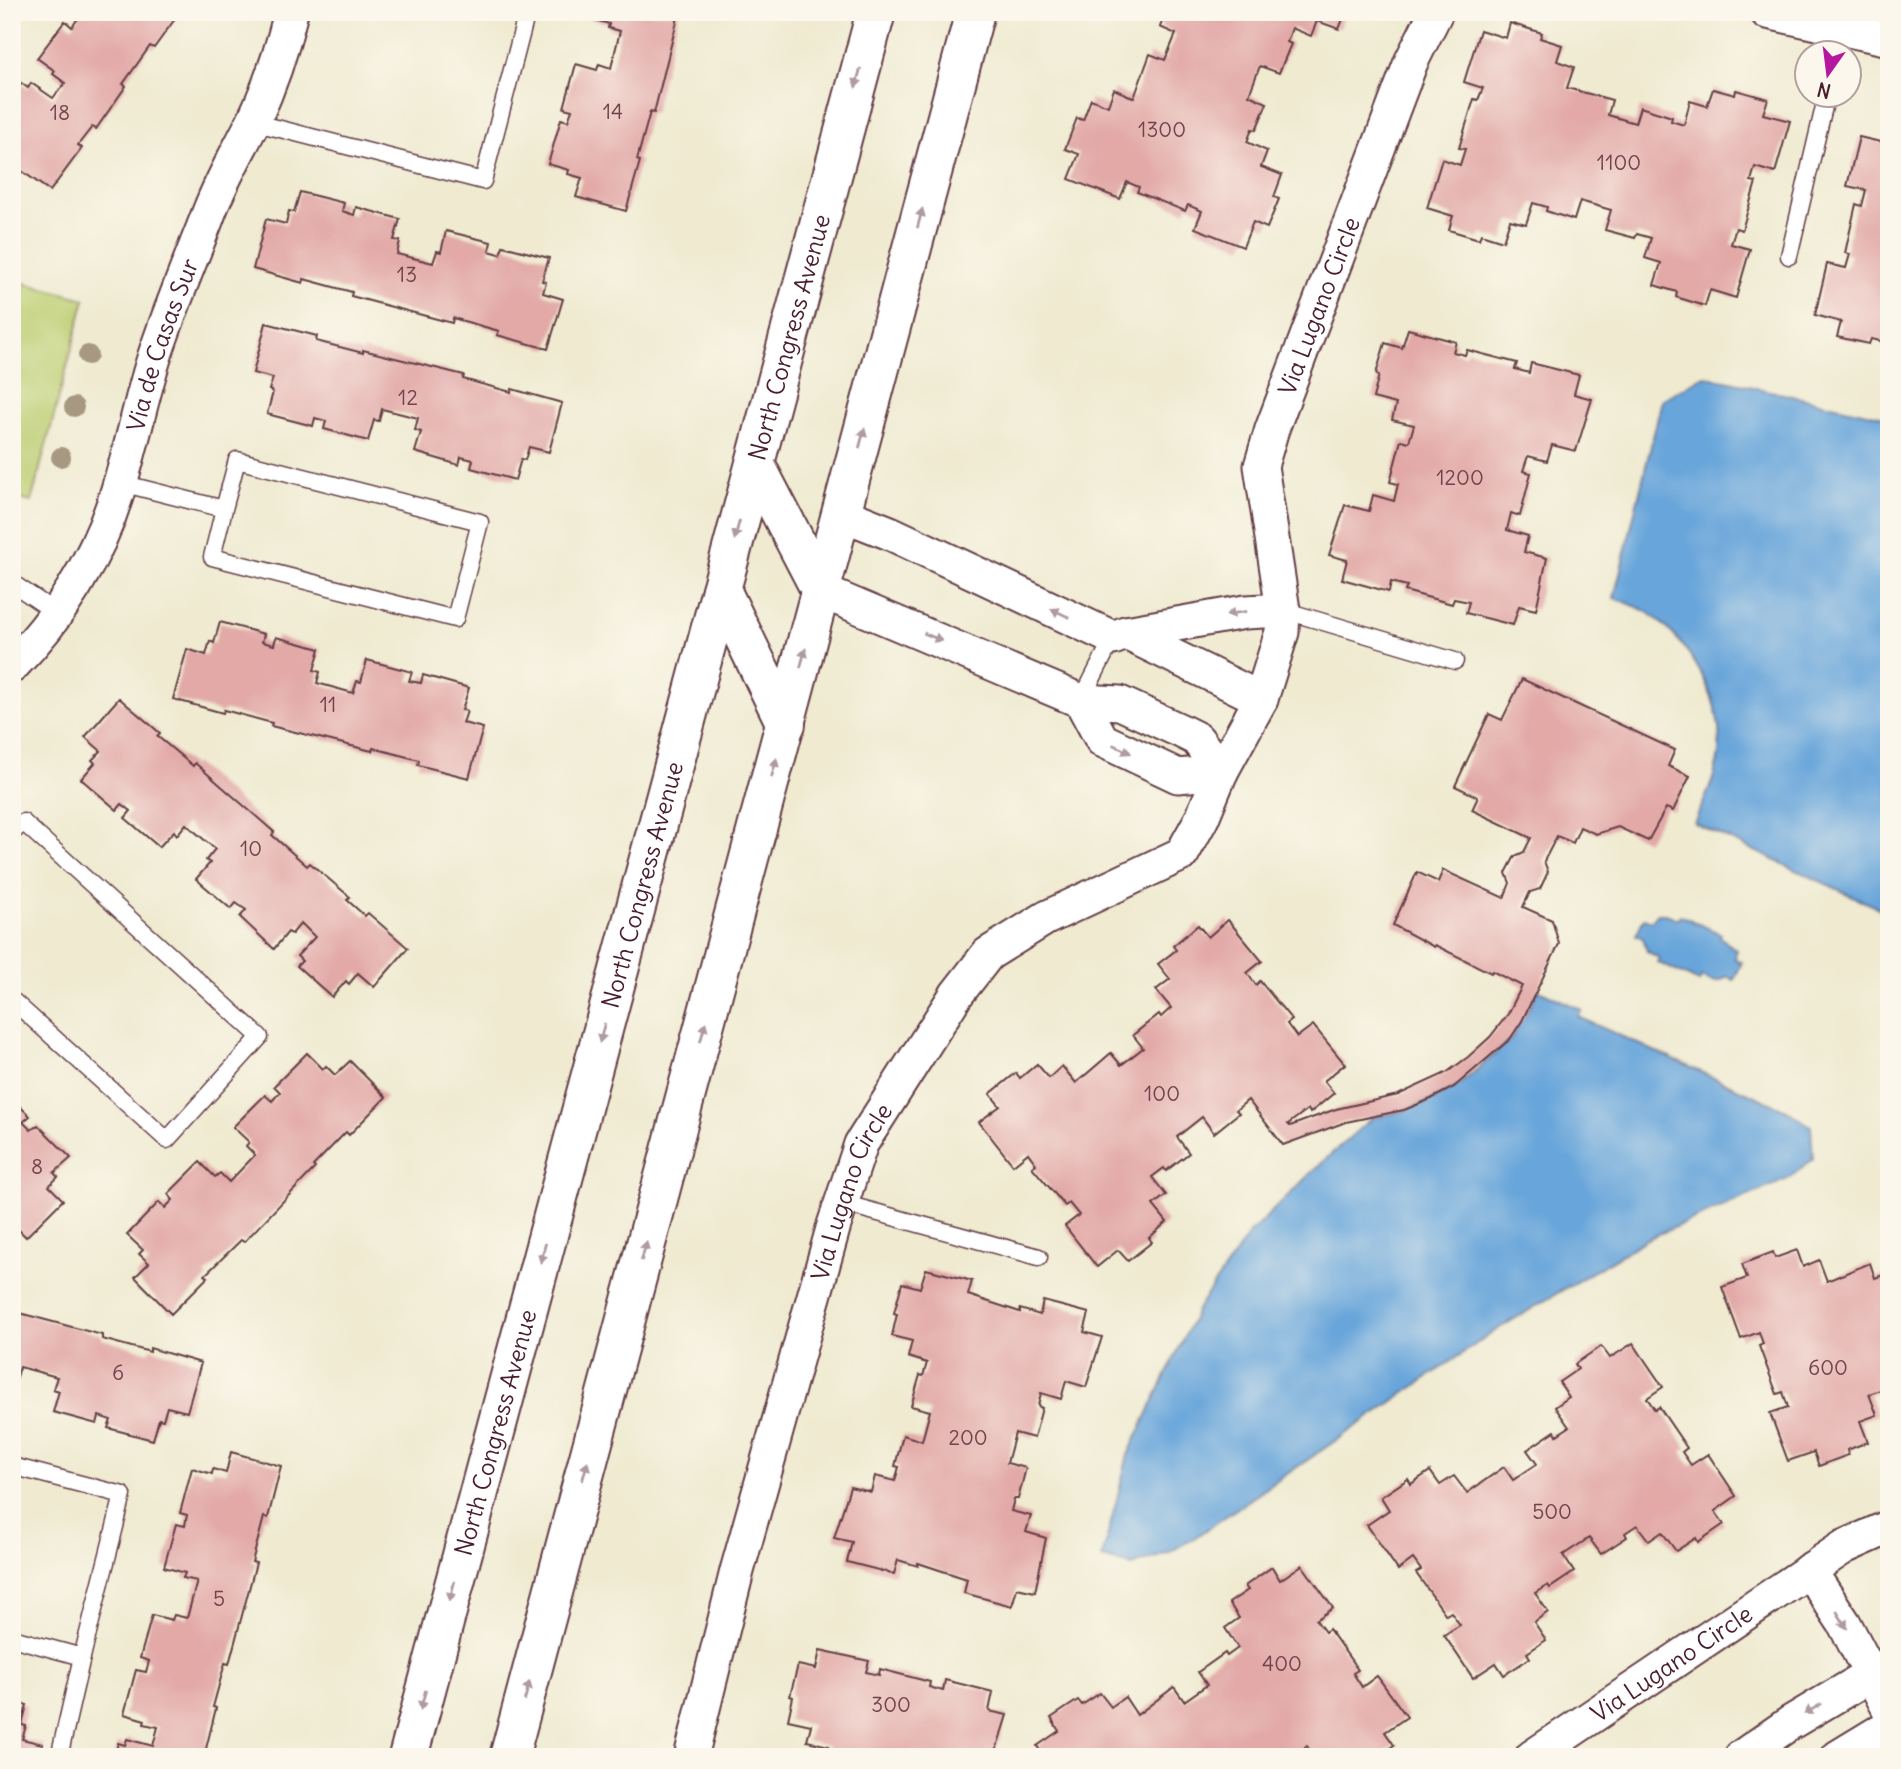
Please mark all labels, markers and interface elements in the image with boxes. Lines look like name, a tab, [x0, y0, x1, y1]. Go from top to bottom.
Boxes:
north arrow	[1792, 38, 1862, 108]
one-way arrow	[852, 67, 863, 89]
text: N	[1815, 77, 1833, 104]
house number: 14	[603, 98, 623, 125]
house number: 18	[50, 99, 70, 126]
house number: 1300	[1138, 116, 1186, 143]
house number: 1100	[1597, 149, 1641, 176]
one-way arrow	[915, 207, 926, 229]
street label: North Congress Avenue	[741, 211, 836, 464]
street label: Via Lugano Circle	[1271, 213, 1366, 399]
street label: Via de Casas Sur	[120, 254, 205, 435]
house number: 13	[397, 261, 417, 288]
house number: 12	[398, 384, 418, 411]
one-way arrow	[857, 427, 868, 449]
house number: 1200	[1436, 464, 1484, 491]
one-way arrow	[732, 520, 742, 541]
one-way arrow	[1050, 607, 1071, 618]
one-way arrow	[1224, 608, 1246, 619]
one-way arrow	[923, 632, 944, 643]
one-way arrow	[798, 647, 809, 669]
house number: 11	[320, 691, 336, 718]
one-way arrow	[1112, 744, 1132, 755]
one-way arrow	[769, 757, 780, 779]
street label: North Congress Avenue	[595, 758, 689, 1011]
house number: 10	[240, 835, 262, 862]
one-way arrow	[699, 1021, 709, 1042]
one-way arrow	[597, 1023, 607, 1044]
house number: 100	[1144, 1080, 1180, 1107]
street label: Via Lugano Circle	[804, 1097, 898, 1284]
house number: 8	[31, 1153, 43, 1180]
one-way arrow	[639, 1240, 650, 1262]
one-way arrow	[538, 1243, 548, 1264]
street label: North Congress Avenue	[448, 1306, 542, 1559]
house number: 600	[1808, 1354, 1848, 1381]
house number: 6	[112, 1359, 124, 1386]
house number: 200	[948, 1424, 988, 1451]
one-way arrow	[581, 1460, 591, 1481]
house number: 500	[1532, 1498, 1572, 1525]
one-way arrow	[446, 1580, 457, 1602]
house number: 5	[213, 1585, 225, 1612]
street label: Via Lugano Circle	[1585, 1598, 1758, 1728]
one-way arrow	[1836, 1611, 1849, 1630]
house number: 400	[1262, 1650, 1302, 1677]
one-way arrow	[522, 1680, 532, 1701]
one-way arrow	[417, 1690, 428, 1712]
house number: 300	[871, 1691, 911, 1718]
one-way arrow	[1803, 1703, 1822, 1716]

